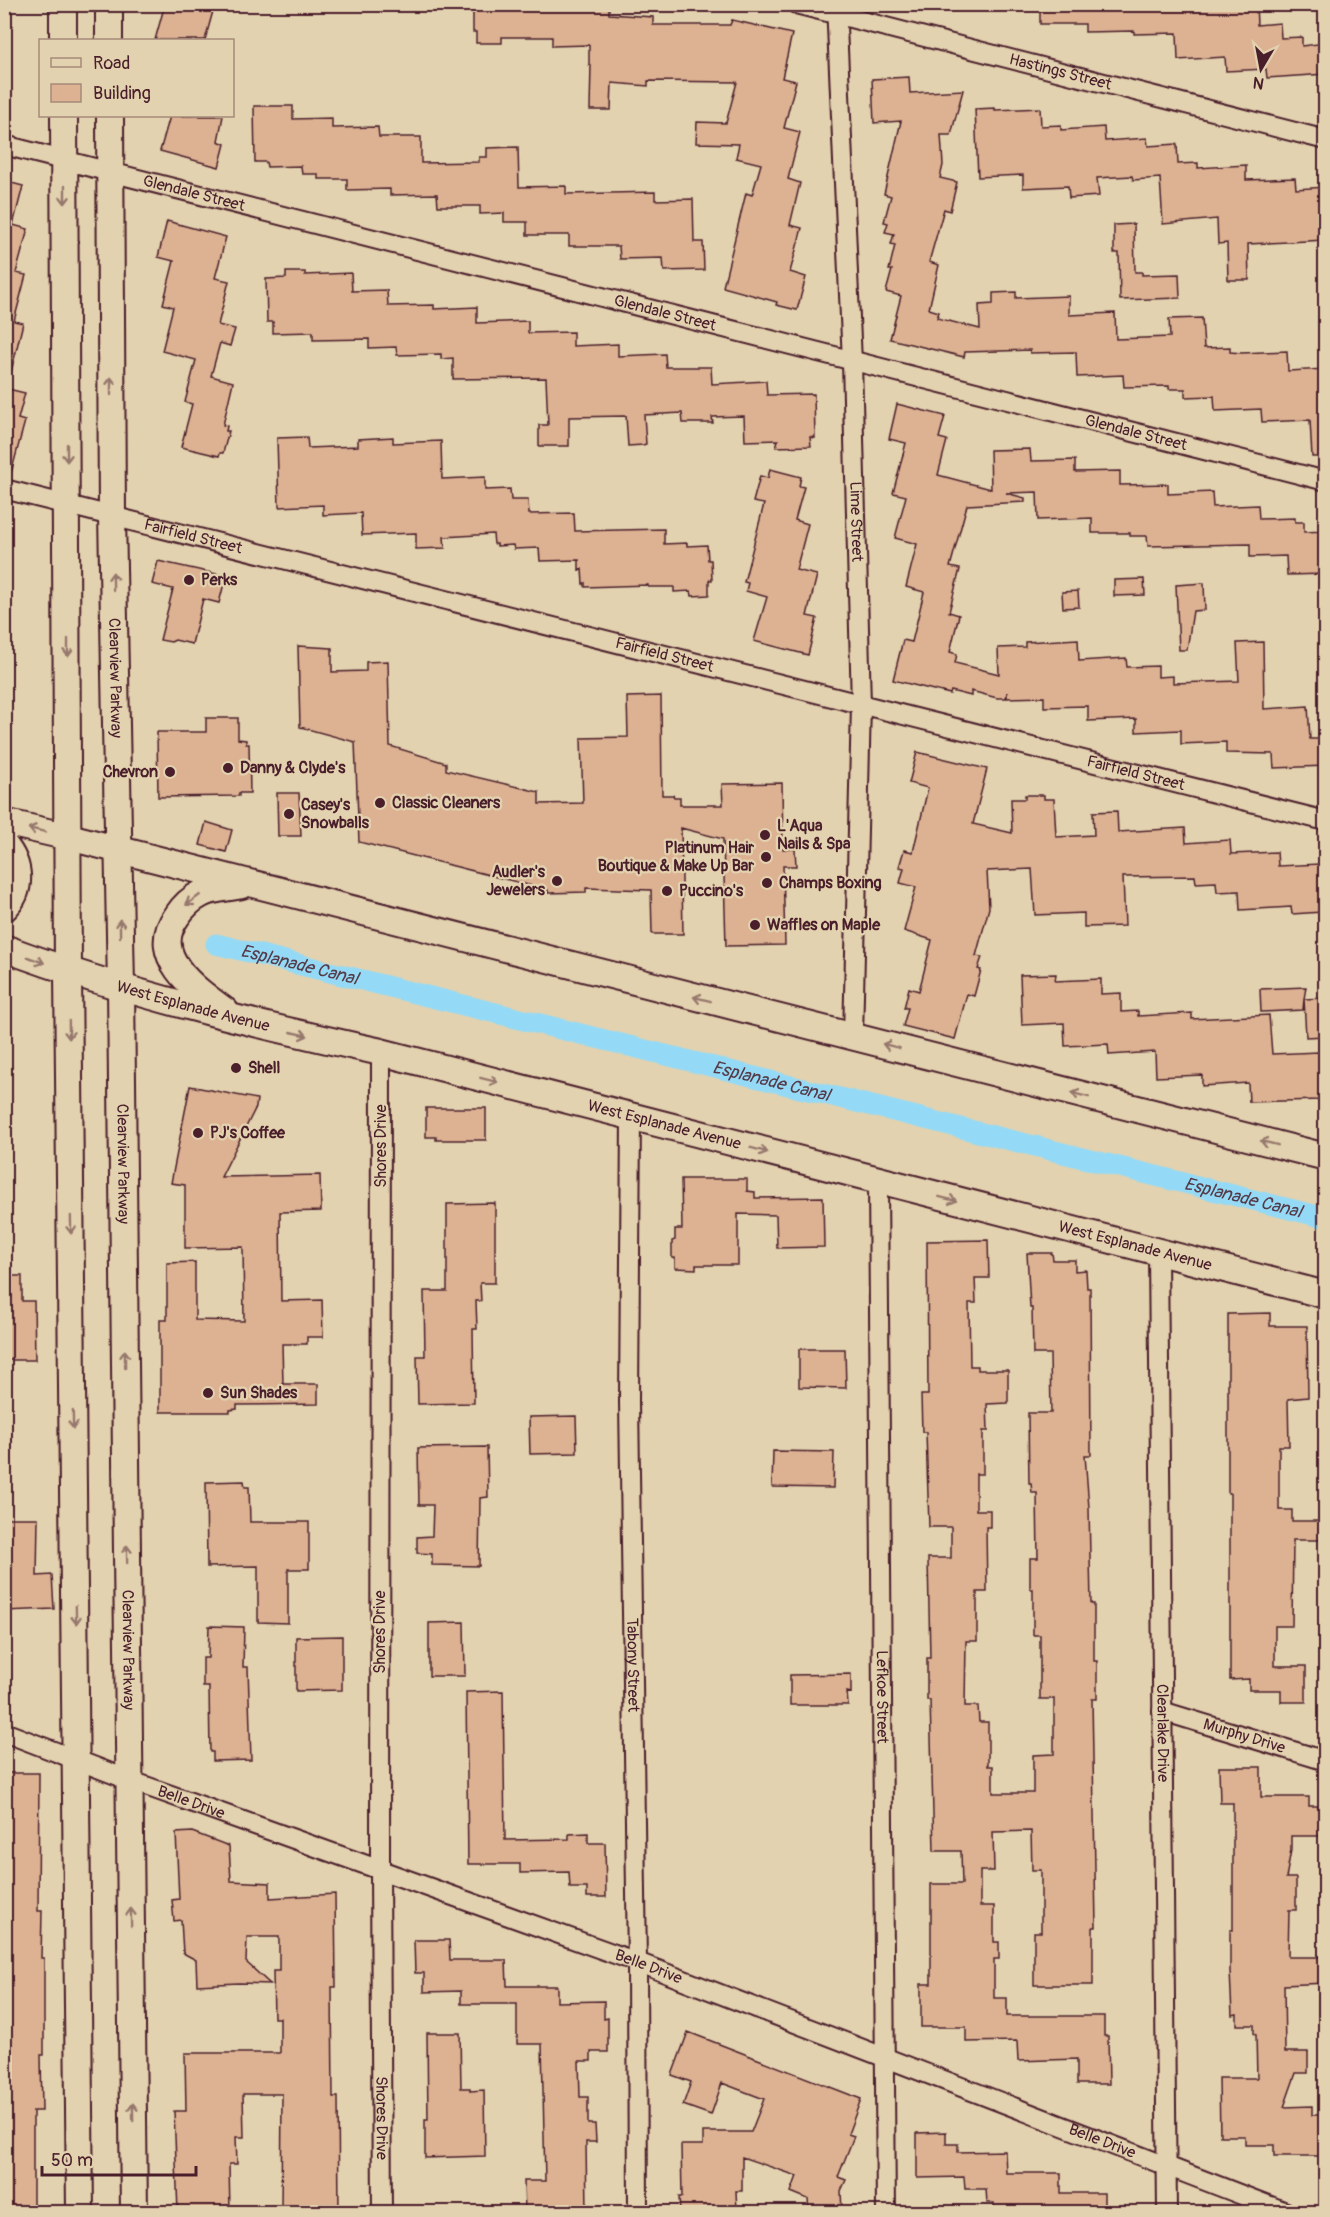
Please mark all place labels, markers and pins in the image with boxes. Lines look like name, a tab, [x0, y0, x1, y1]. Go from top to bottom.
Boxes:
place label: Perks	[201, 570, 238, 590]
marker: Perks	[182, 573, 196, 587]
place label: Danny & Clyde's	[240, 758, 346, 778]
marker: Danny & Clyde's	[221, 761, 235, 775]
place label: Chevron	[103, 762, 158, 782]
marker: Chevron	[163, 765, 177, 779]
place label: Classic Cleaners	[392, 793, 501, 813]
place label: Casey's Snowballs	[301, 795, 370, 833]
marker: Classic Cleaners	[373, 796, 387, 810]
marker: Casey's Snowballs	[282, 807, 296, 821]
place label: L'Aqua Nails & Spa	[777, 816, 851, 854]
marker: L'Aqua Nails & Spa	[758, 828, 772, 842]
place label: Platinum Hair Boutique & Make Up Bar	[598, 838, 754, 876]
marker: Platinum Hair Boutique & Make Up Bar	[759, 850, 773, 864]
place label: Audler's Jewelers	[486, 862, 546, 900]
place label: Champs Boxing	[779, 873, 881, 893]
marker: Audler's Jewelers	[550, 874, 564, 888]
marker: Champs Boxing	[760, 876, 774, 890]
place label: Puccino's	[679, 881, 744, 901]
marker: Puccino's	[660, 884, 674, 898]
place label: Waffles on Maple	[767, 915, 881, 935]
marker: Waffles on Maple	[748, 918, 762, 932]
place label: Shell	[248, 1058, 281, 1078]
marker: Shell	[229, 1061, 243, 1075]
place label: PJ's Coffee	[210, 1123, 286, 1143]
marker: PJ's Coffee	[191, 1126, 205, 1140]
place label: Sun Shades	[220, 1383, 298, 1403]
marker: Sun Shades	[201, 1386, 215, 1400]

